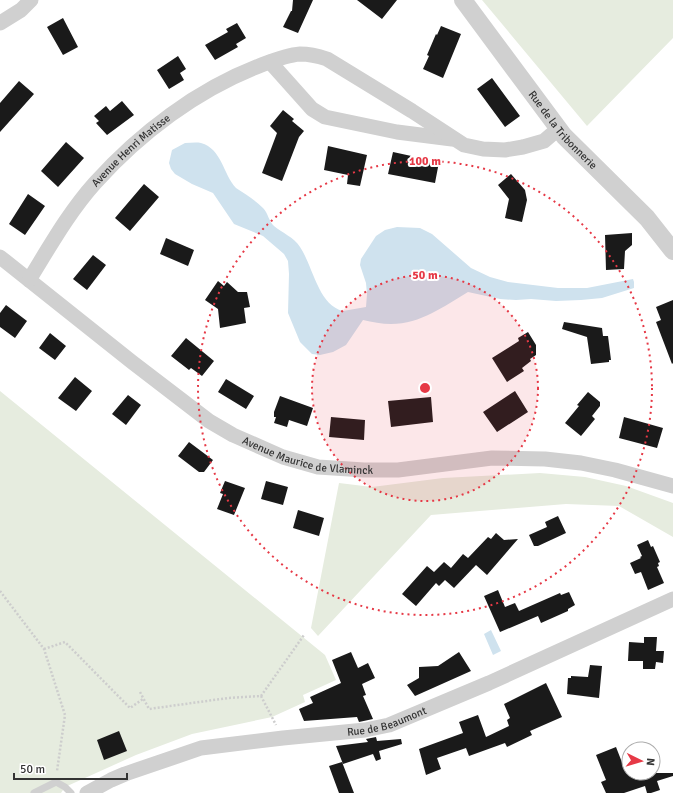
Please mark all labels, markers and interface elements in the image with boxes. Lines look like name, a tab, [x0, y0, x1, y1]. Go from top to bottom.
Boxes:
street label: Rue de la Tribonnerie	[526, 88, 600, 172]
street label: Avenue Henri Matisse	[89, 111, 172, 189]
text: 100 m	[409, 154, 441, 169]
text: 50 m	[412, 268, 438, 283]
centre of rings	[418, 381, 432, 395]
street label: Avenue Maurice de Vlaminck	[240, 433, 373, 477]
street label: Rue de Beaumont	[346, 704, 428, 738]
north arrow	[621, 741, 661, 781]
scale bar	[14, 755, 127, 781]
text: N	[644, 757, 657, 766]
text: 50 m	[20, 762, 45, 777]

